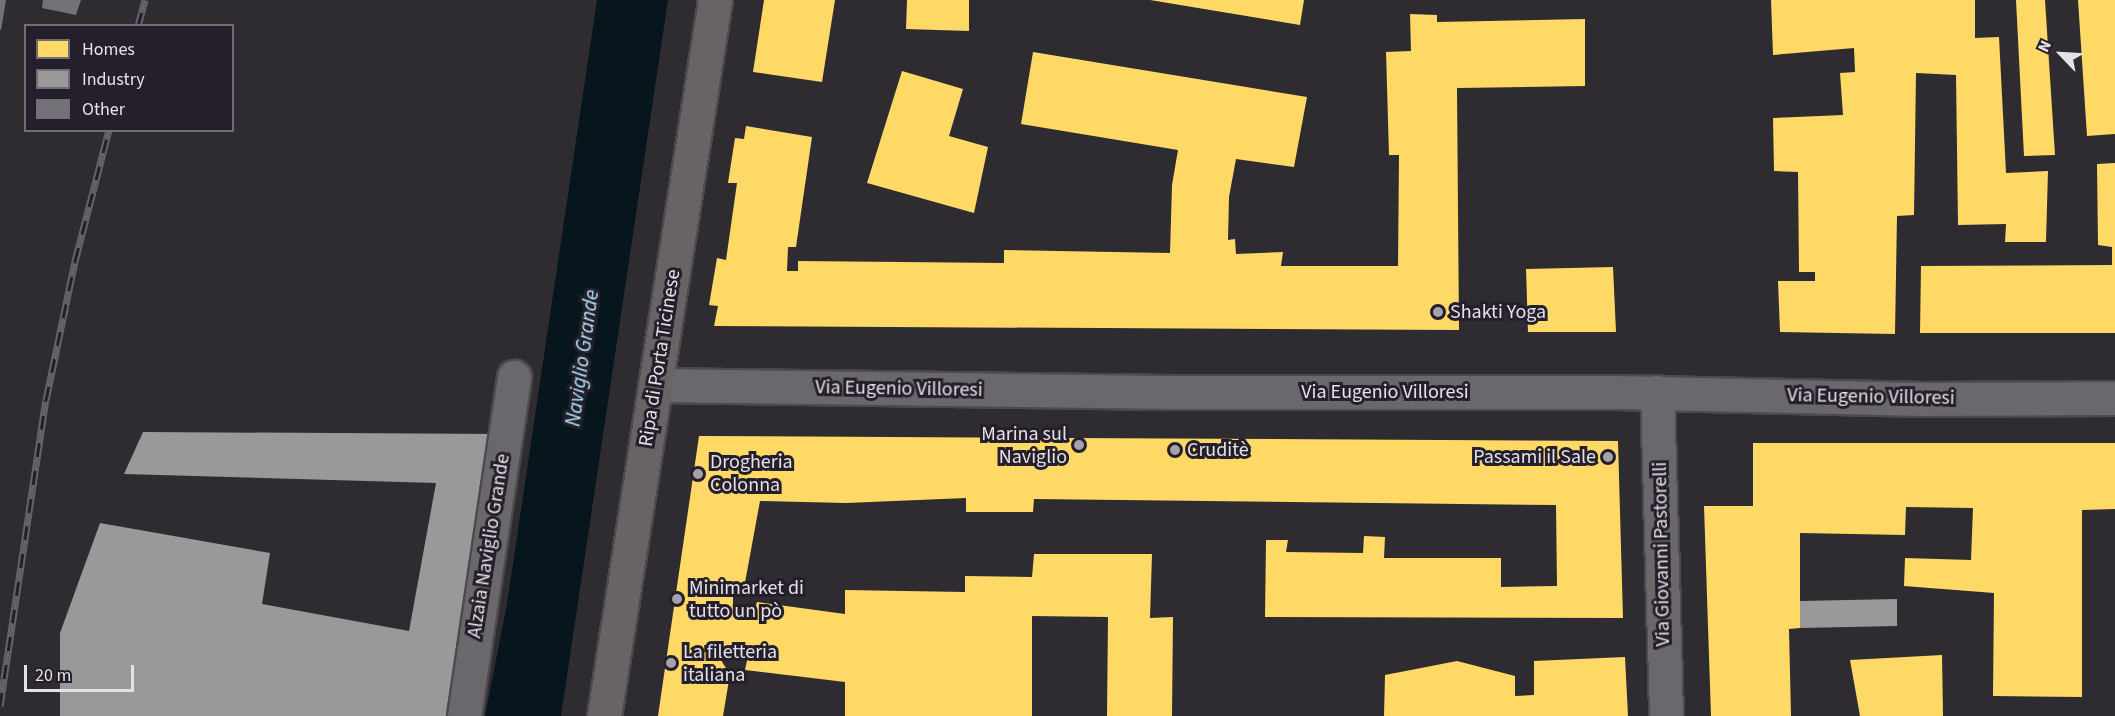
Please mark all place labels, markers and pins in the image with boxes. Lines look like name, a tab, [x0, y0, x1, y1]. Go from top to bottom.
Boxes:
place label: Shakti Yoga	[1450, 300, 1546, 324]
marker: Shakti Yoga	[1431, 305, 1445, 319]
place label: Marina sul Naviglio	[981, 422, 1067, 469]
marker: Marina sul Naviglio	[1072, 438, 1086, 452]
place label: Cruditè	[1187, 438, 1249, 462]
marker: Cruditè	[1168, 443, 1182, 457]
place label: Passami il Sale	[1473, 445, 1596, 469]
place label: Drogheria Colonna	[710, 450, 793, 497]
marker: Passami il Sale	[1601, 450, 1615, 464]
marker: Drogheria Colonna	[691, 467, 705, 481]
place label: Minimarket di tutto un pò	[689, 576, 804, 623]
marker: Minimarket di tutto un pò	[670, 592, 684, 606]
place label: La filetteria italiana	[683, 640, 777, 687]
marker: La filetteria italiana	[664, 656, 678, 670]

